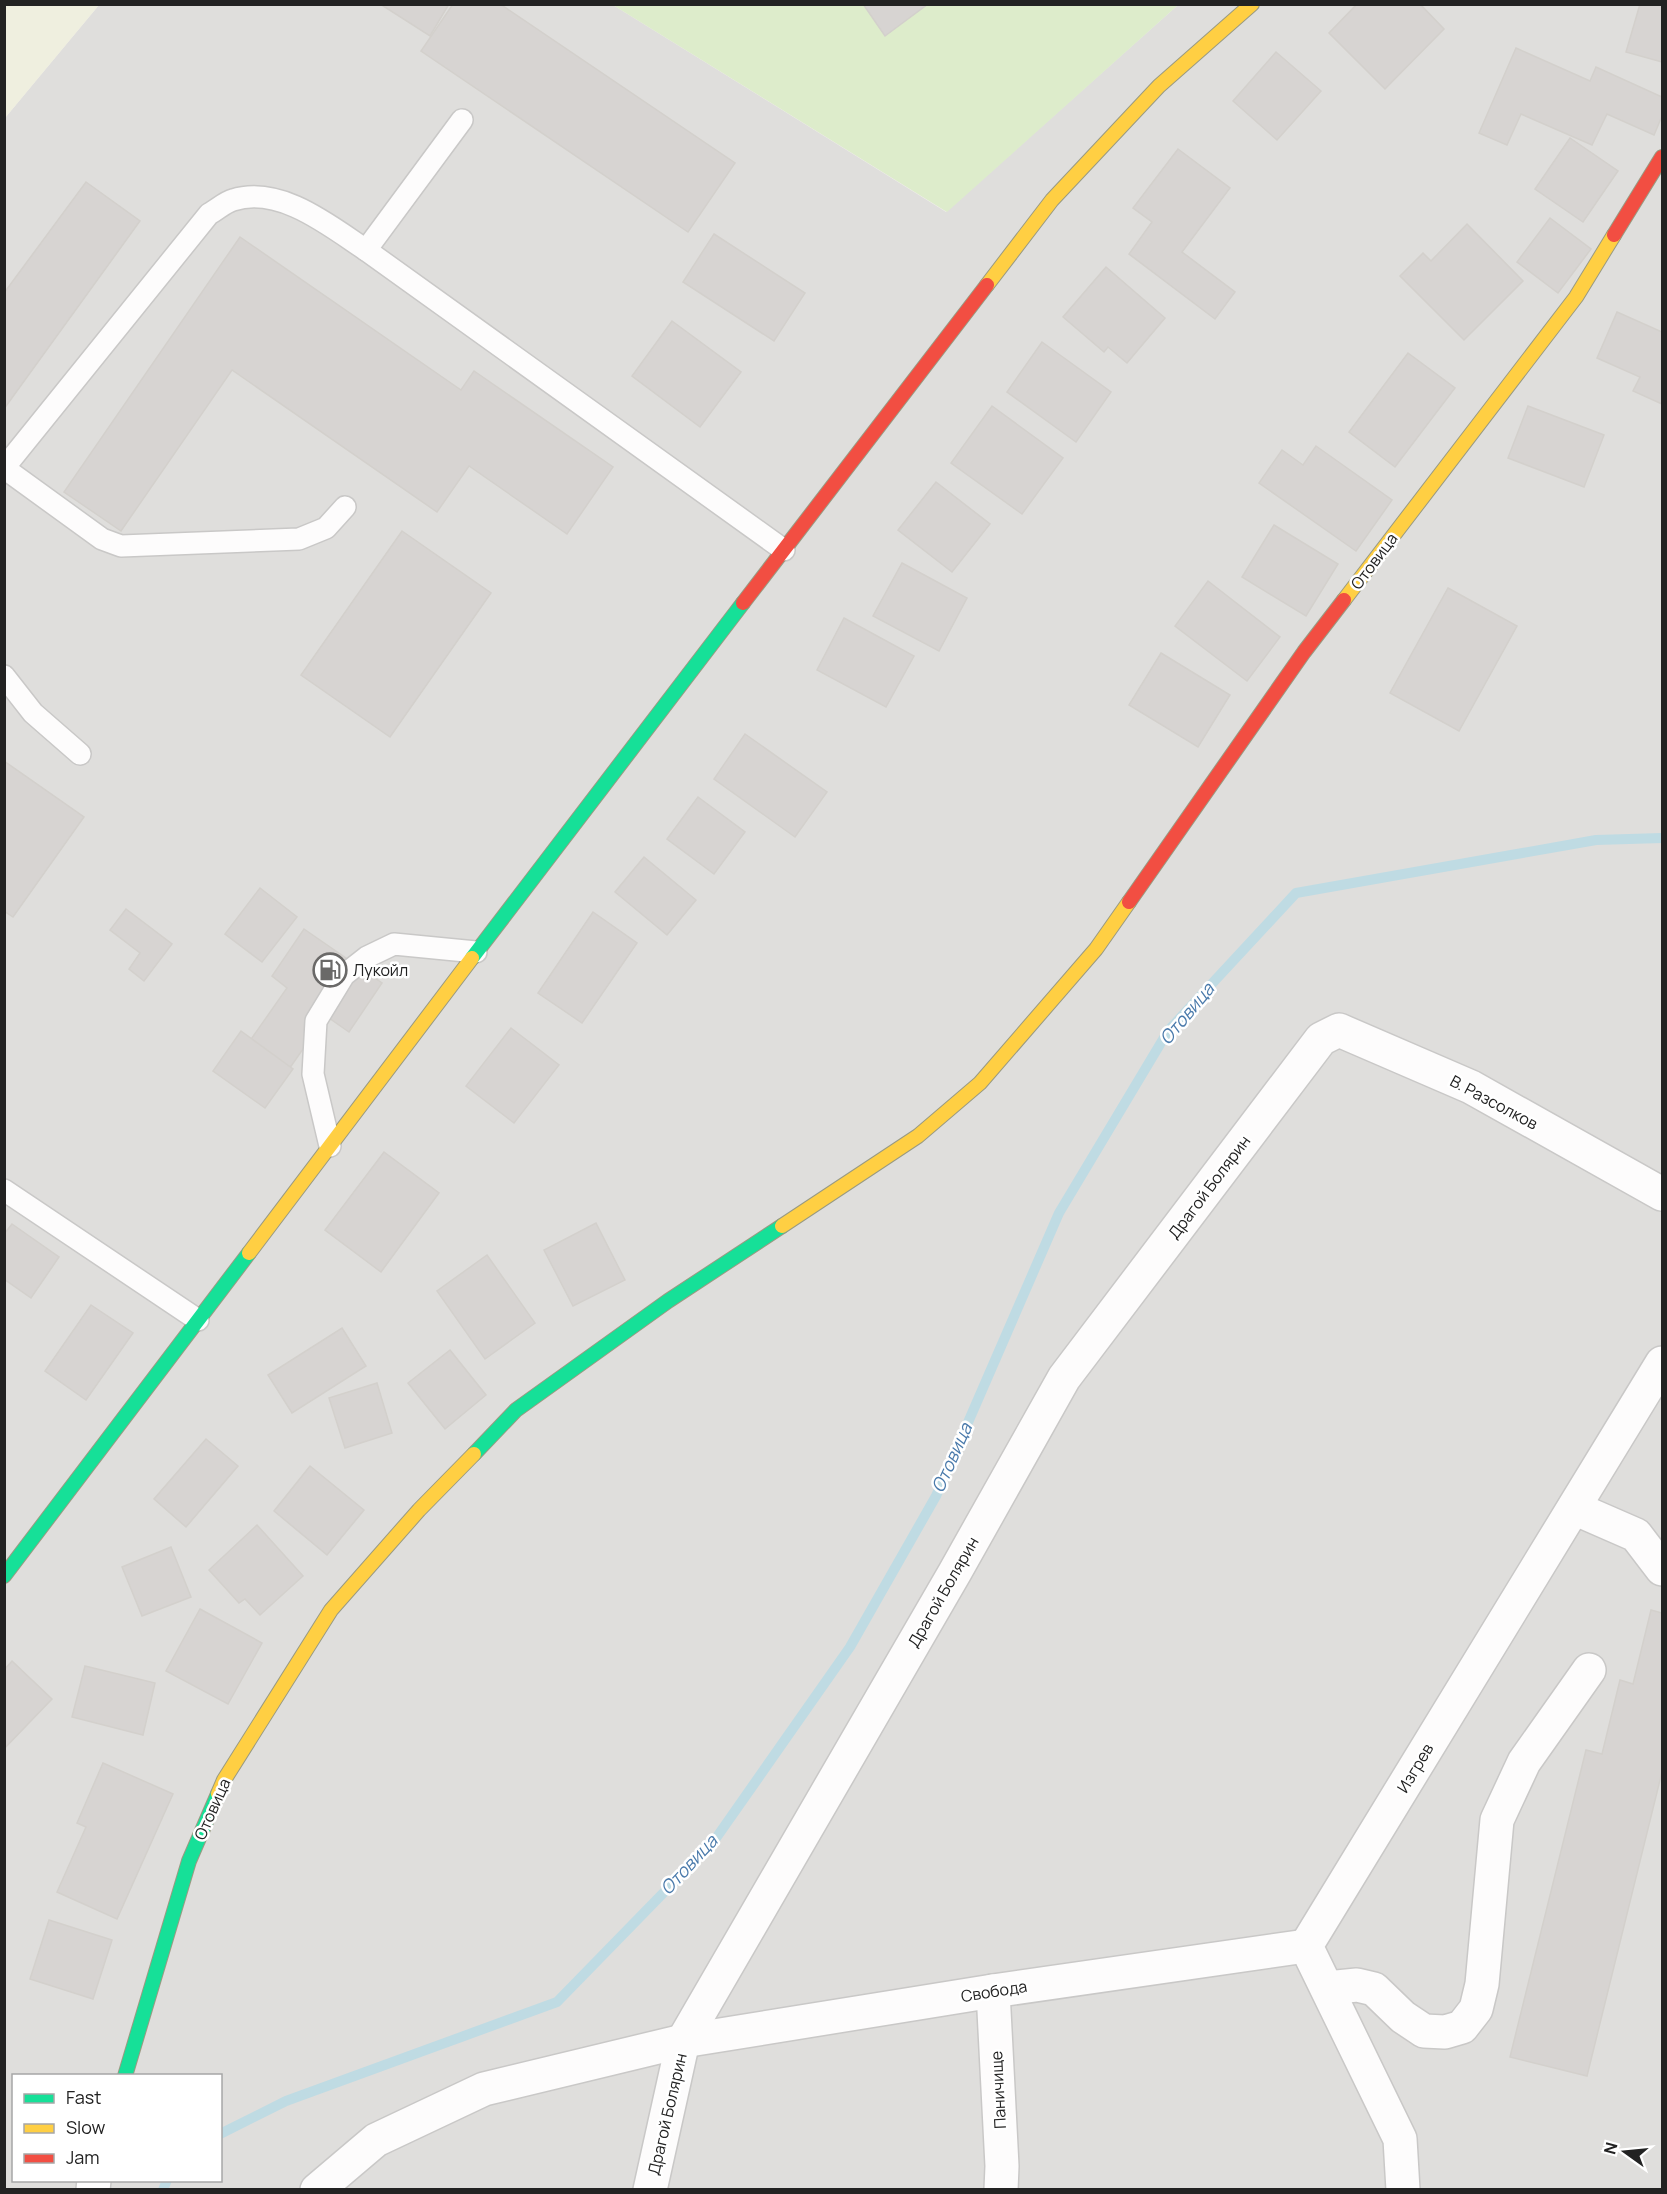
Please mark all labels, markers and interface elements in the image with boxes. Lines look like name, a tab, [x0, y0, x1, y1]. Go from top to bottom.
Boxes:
street label: Отовица	[1346, 528, 1402, 594]
fuel station icon: Лукойл	[312, 952, 348, 988]
place label: Лукойл	[353, 959, 408, 981]
water label: Отовица	[1153, 977, 1220, 1049]
street label: В. Разсолков	[1446, 1070, 1542, 1135]
street label: Драгой Болярин	[1163, 1131, 1255, 1243]
water label: Отовица	[925, 1418, 977, 1496]
street label: Драгой Болярин	[902, 1533, 984, 1651]
street label: Изгрев	[1392, 1739, 1439, 1797]
street label: Отовица	[189, 1775, 235, 1843]
water label: Отовица	[654, 1828, 723, 1899]
street label: Свобода	[959, 1975, 1029, 2007]
street label: Паничище	[985, 2050, 1011, 2130]
street label: Драгой Болярин	[642, 2051, 692, 2177]
legend	[12, 2074, 222, 2182]
text: Fast	[66, 2085, 101, 2109]
text: Slow	[66, 2115, 106, 2139]
north arrow	[1595, 2122, 1655, 2182]
text: N	[1598, 2140, 1623, 2157]
text: Jam	[66, 2145, 100, 2169]

